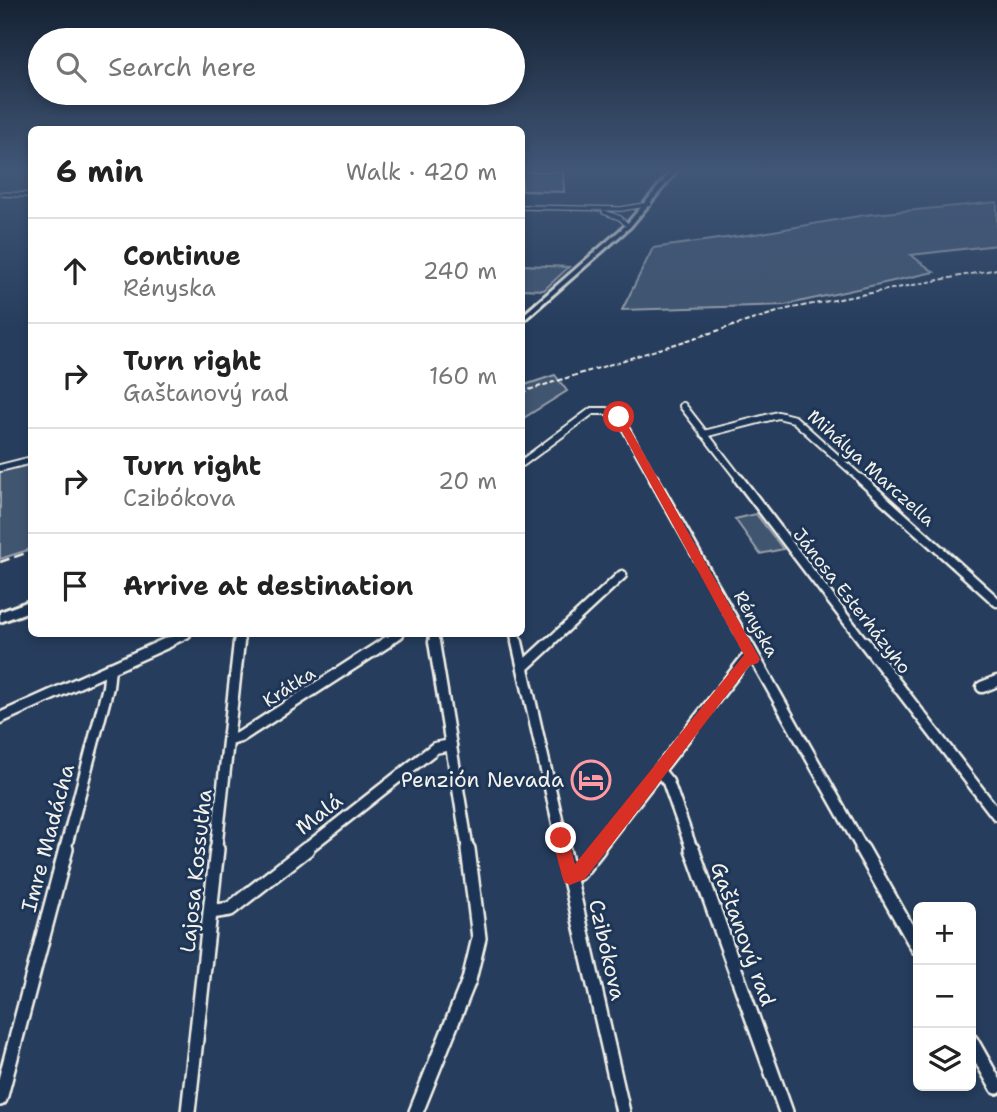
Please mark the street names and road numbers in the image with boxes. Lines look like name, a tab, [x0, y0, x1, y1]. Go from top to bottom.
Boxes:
street label: Mihálya Marczella	[802, 404, 940, 532]
street label: Jánosa Esterházyho	[788, 523, 916, 679]
street label: Rényska	[728, 586, 784, 662]
street label: Krátka	[258, 661, 320, 713]
street label: Imre Madácha	[15, 761, 81, 915]
street label: Malá	[290, 787, 348, 841]
street label: Lajosa Kossutha	[173, 788, 219, 954]
street label: Gaštanový rad	[704, 858, 782, 1010]
street label: Czibókova	[582, 897, 632, 1003]

